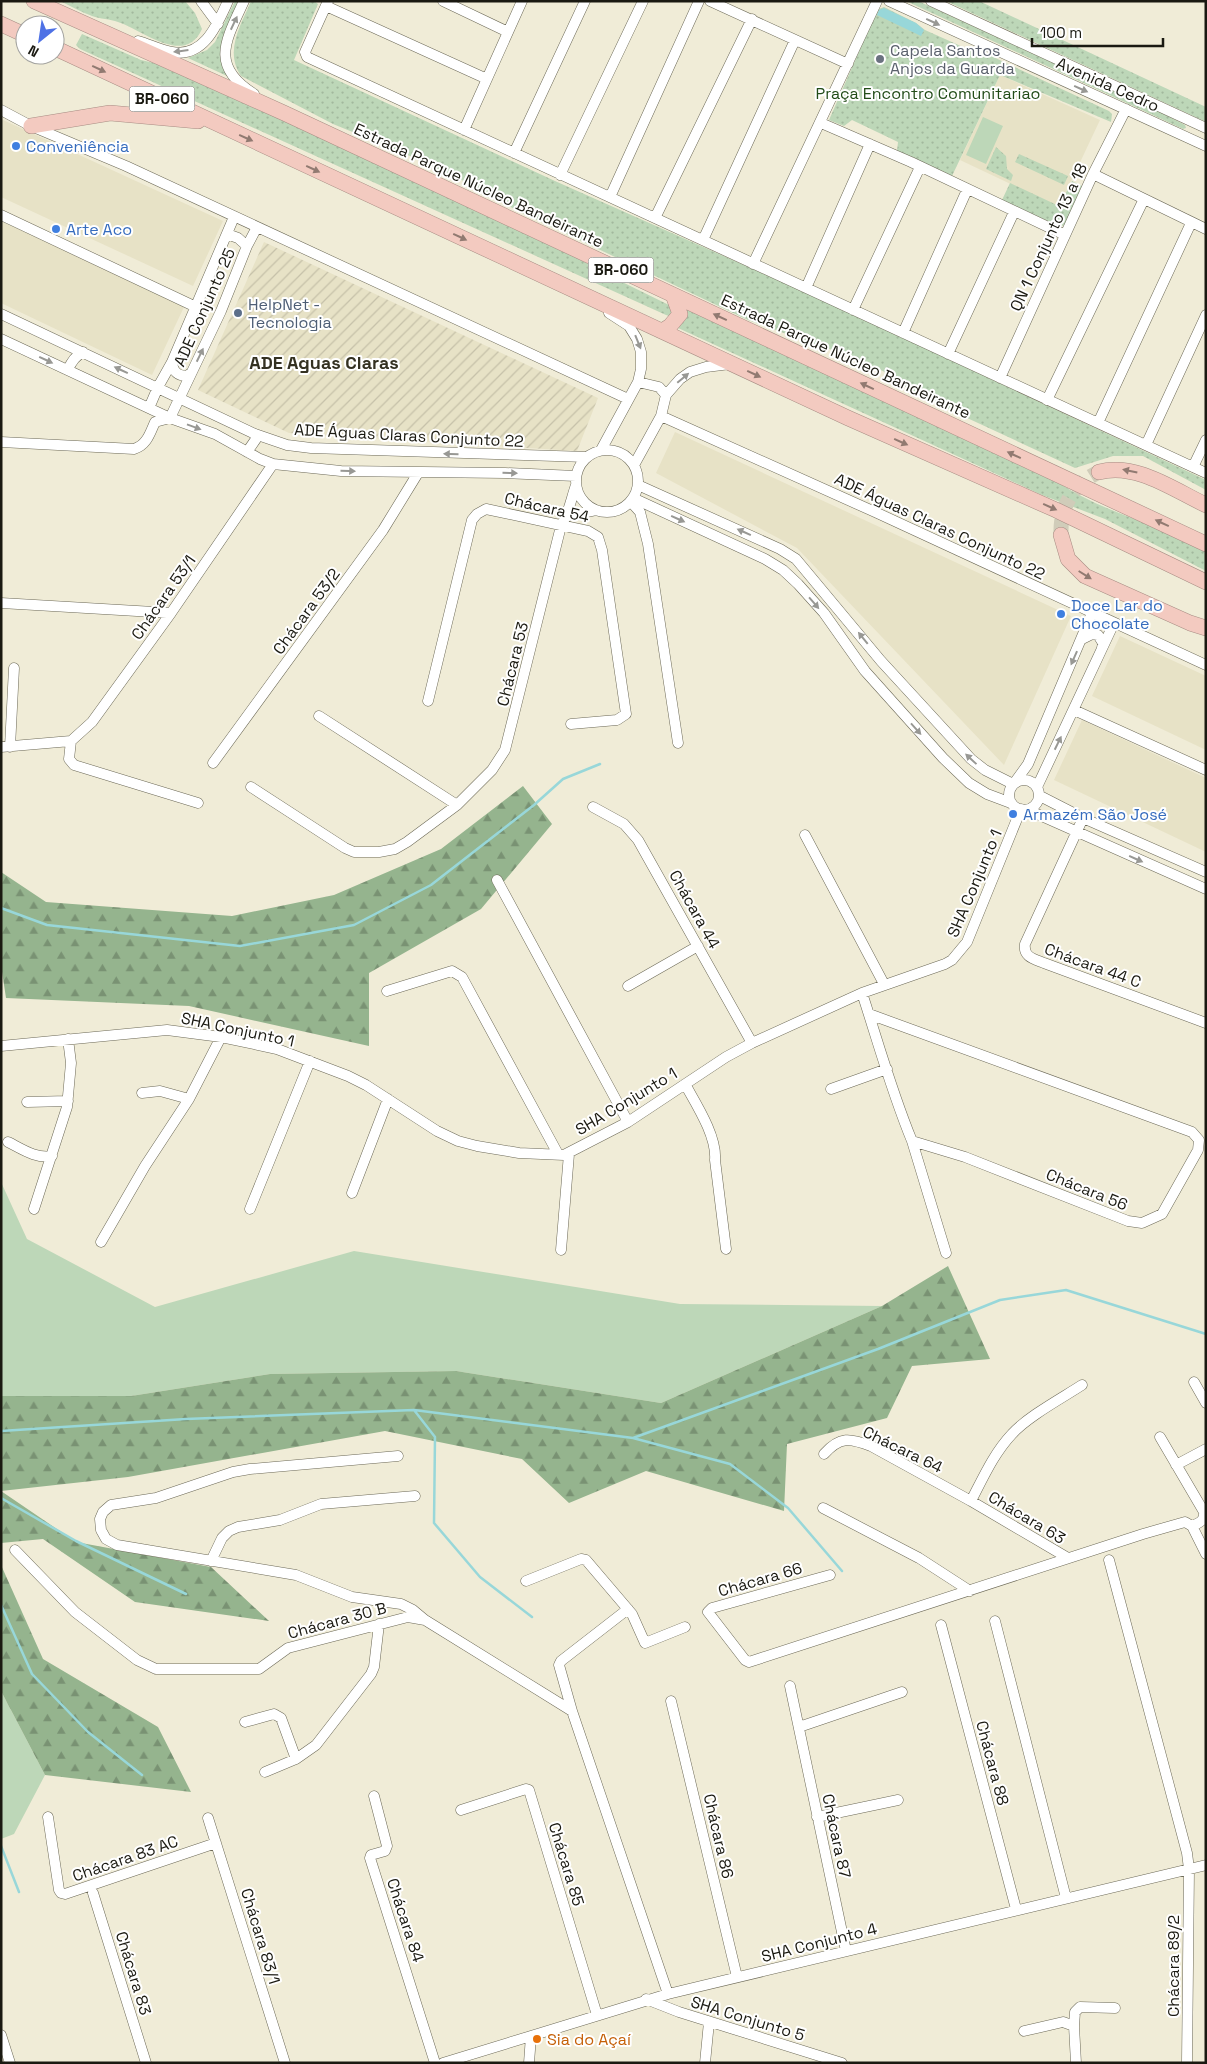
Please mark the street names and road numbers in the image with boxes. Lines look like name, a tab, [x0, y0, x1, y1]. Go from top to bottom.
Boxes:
street label: Avenida Cedro	[1053, 52, 1163, 117]
road number: BR-060	[130, 86, 194, 112]
street label: Estrada Parque Núcleo Bandeirante	[351, 118, 607, 253]
street label: QN 1 Conjunto 13 a 18	[1005, 160, 1092, 315]
street label: ADE Conjunto 25	[169, 245, 240, 370]
road number: BR-060	[588, 258, 654, 282]
street label: Estrada Parque Núcleo Bandeirante	[718, 289, 974, 424]
street label: ADE Águas Claras Conjunto 22	[294, 419, 524, 452]
street label: ADE Águas Claras Conjunto 22	[831, 468, 1048, 585]
street label: Chácara 54	[502, 488, 591, 527]
street label: Chácara 53/1	[126, 551, 200, 644]
street label: Chácara 53/2	[268, 564, 345, 659]
street label: Chácara 53	[492, 620, 533, 708]
street label: SHA Conjunto 1	[942, 826, 1007, 940]
street label: Chácara 44	[664, 866, 725, 952]
street label: Chácara 44 C	[1042, 938, 1144, 993]
street label: SHA Conjunto 1	[179, 1007, 296, 1052]
street label: SHA Conjunto 1	[571, 1063, 681, 1140]
street label: Chácara 56	[1043, 1164, 1131, 1215]
street label: Chácara 64	[859, 1421, 946, 1478]
street label: Chácara 63	[984, 1486, 1069, 1549]
street label: Chácara 66	[716, 1557, 805, 1601]
street label: Chácara 30 B	[285, 1597, 389, 1644]
street label: Chácara 88	[971, 1718, 1014, 1808]
street label: Chácara 86	[699, 1792, 738, 1881]
street label: Chácara 87	[817, 1792, 856, 1880]
street label: Chácara 85	[544, 1820, 589, 1909]
street label: Chácara 83 AC	[69, 1831, 181, 1886]
street label: Chácara 84	[382, 1876, 429, 1965]
street label: Chácara 83/1	[236, 1886, 285, 1987]
street label: Chácara 89/2	[1163, 1915, 1184, 2017]
street label: SHA Conjunto 4	[759, 1918, 879, 1967]
street label: Chácara 83	[111, 1929, 156, 2018]
street label: SHA Conjunto 5	[688, 1991, 807, 2046]

